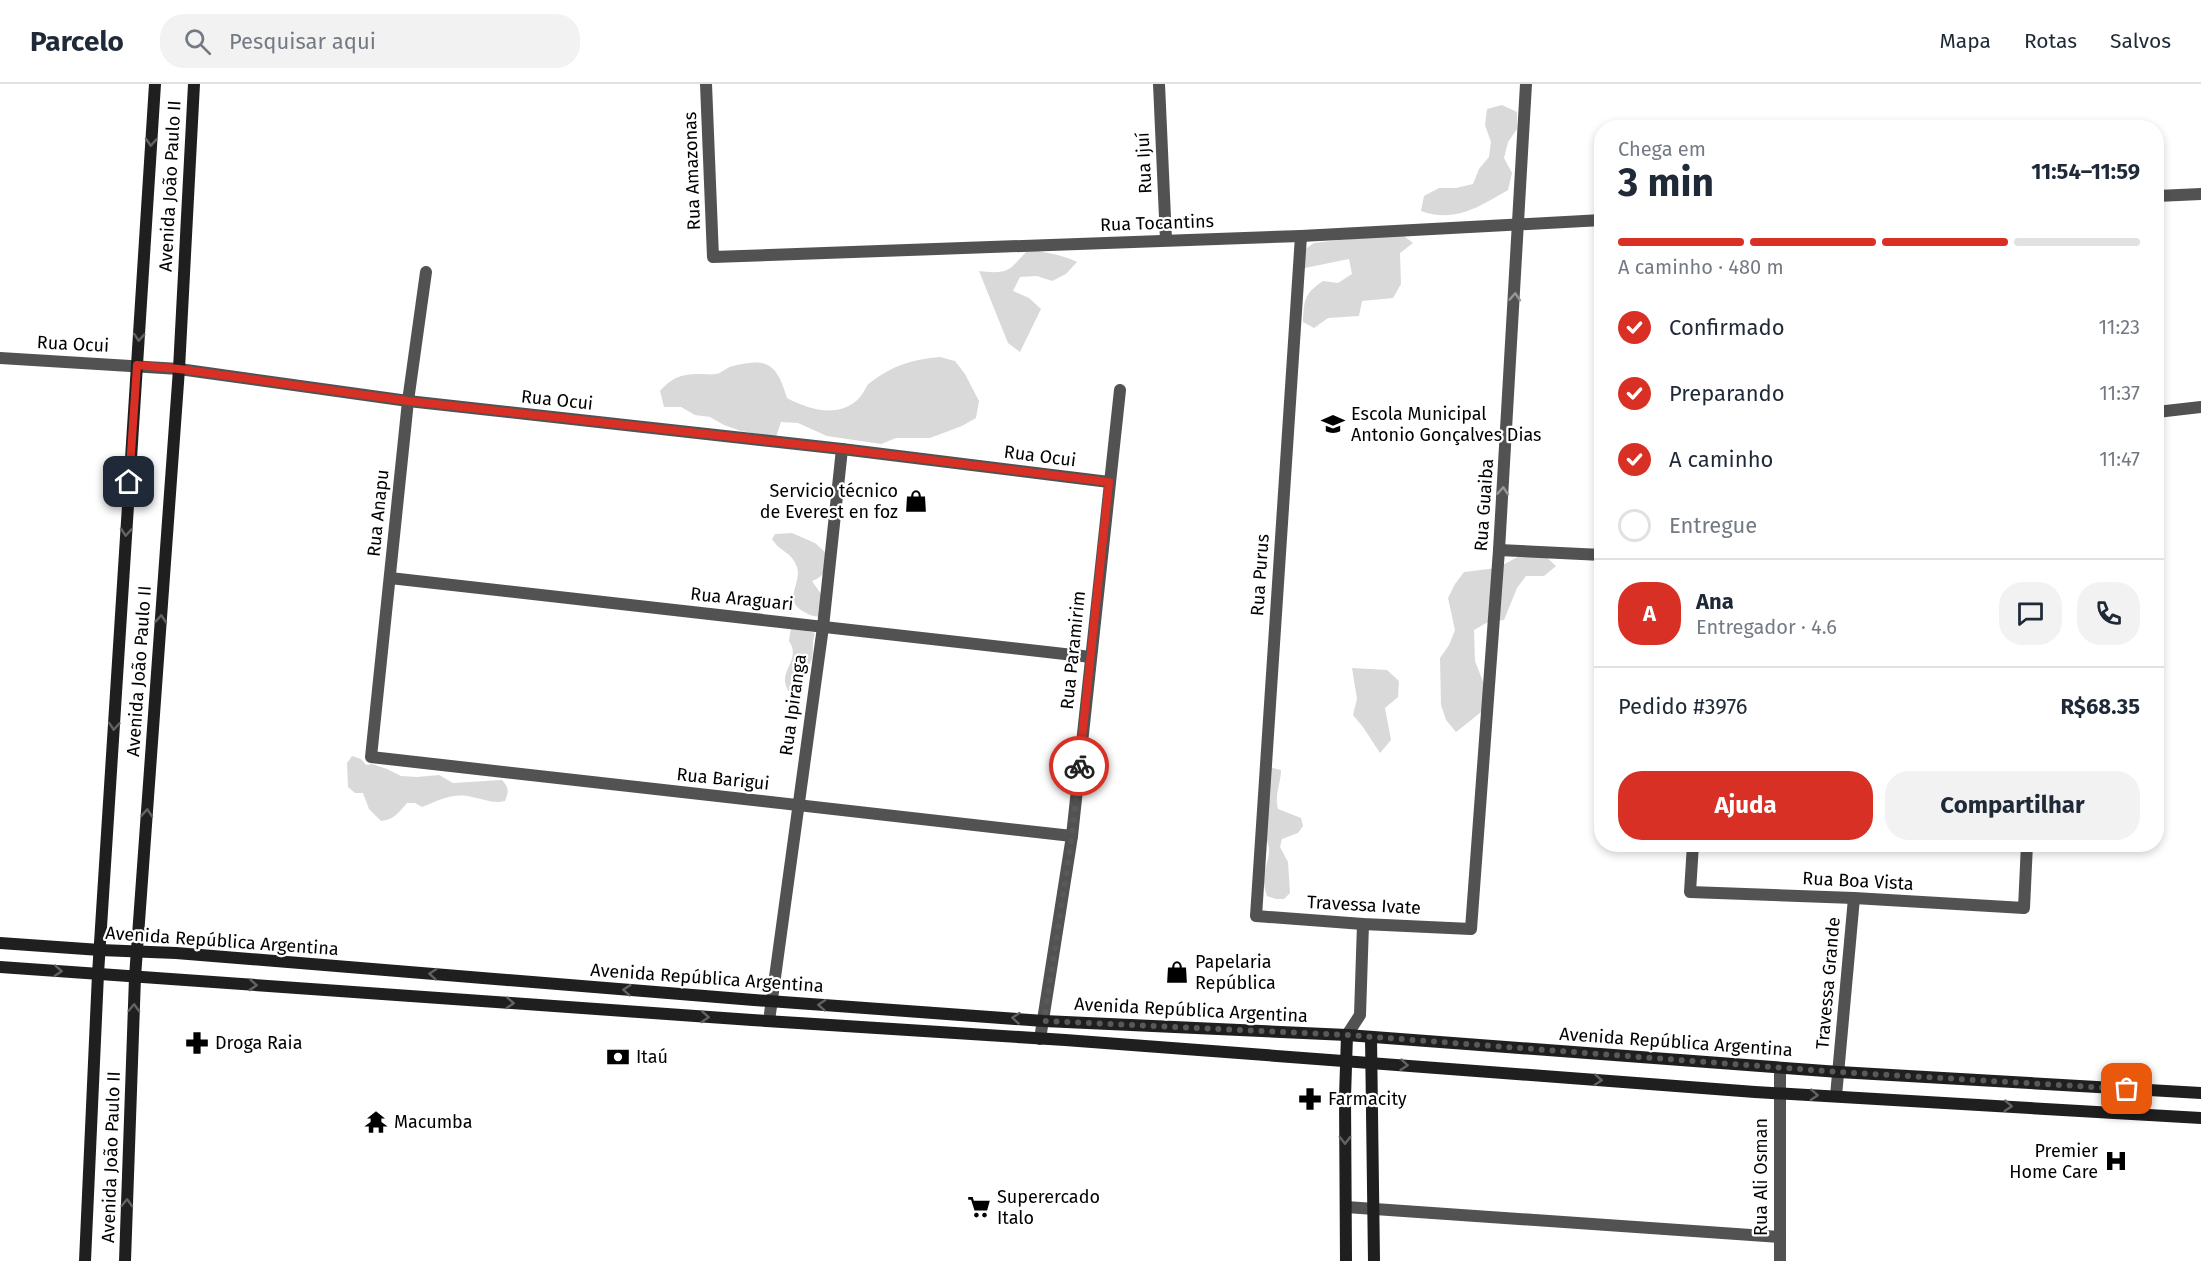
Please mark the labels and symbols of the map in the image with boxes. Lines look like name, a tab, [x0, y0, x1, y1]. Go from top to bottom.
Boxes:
street label: Avenida João Paulo II	[155, 100, 185, 272]
street label: Rua Amazonas	[679, 112, 705, 230]
street label: Rua Ijuí	[1131, 132, 1157, 194]
one-way arrow	[145, 138, 158, 147]
street label: Rua Tocantins	[1100, 210, 1214, 236]
one-way arrow	[1508, 292, 1521, 301]
street label: Rua Ocui	[36, 331, 110, 357]
one-way arrow	[132, 333, 145, 342]
street label: Rua Ocui	[520, 385, 594, 415]
place label: Escola Municipal Antonio Gonçalves Dias	[1351, 403, 1542, 446]
school or university icon: Escola Municipal Antonio Gonçalves Dias	[1320, 411, 1346, 437]
street label: Rua Ocui	[1003, 441, 1077, 471]
pin	[103, 456, 154, 507]
street label: Rua Guaiba	[1470, 458, 1498, 552]
street label: Rua Anapu	[362, 468, 394, 558]
place label: Servicio técnico de Everest en foz	[760, 480, 898, 523]
one-way arrow	[1496, 487, 1509, 496]
shop icon: Servicio técnico de Everest en foz	[903, 488, 929, 514]
one-way arrow	[120, 527, 133, 536]
street label: Rua Purus	[1246, 533, 1274, 617]
street label: Rua Araguari	[689, 583, 795, 615]
street label: Avenida João Paulo II	[122, 585, 156, 757]
street label: Rua Paramirim	[1056, 590, 1090, 710]
one-way arrow	[154, 614, 167, 623]
street label: Rua Ipiranga	[775, 653, 811, 757]
one-way arrow	[107, 722, 120, 731]
courier	[1049, 736, 1109, 796]
street label: Rua Barigui	[675, 763, 771, 795]
one-way arrow	[140, 809, 153, 818]
street label: Rua Boa Vista	[1802, 867, 1914, 895]
street label: Travessa Ivate	[1307, 891, 1421, 919]
street label: Travessa Grande	[1811, 916, 1845, 1050]
street label: Avenida República Argentina	[105, 922, 339, 960]
place label: Papelaria República	[1195, 951, 1276, 994]
street label: Avenida República Argentina	[590, 959, 824, 997]
shop icon: Papelaria República	[1164, 959, 1190, 985]
one-way arrow	[54, 964, 63, 977]
one-way arrow	[428, 968, 437, 981]
one-way arrow	[248, 978, 257, 991]
one-way arrow	[623, 984, 632, 997]
street label: Avenida República Argentina	[1074, 993, 1308, 1027]
one-way arrow	[506, 996, 515, 1009]
one-way arrow	[817, 998, 826, 1011]
one-way arrow	[128, 1003, 141, 1012]
one-way arrow	[700, 1010, 709, 1023]
one-way arrow	[1011, 1012, 1020, 1025]
street label: Avenida República Argentina	[1559, 1023, 1793, 1061]
pharmacy icon: Droga Raia	[184, 1030, 210, 1056]
place label: Droga Raia	[215, 1032, 302, 1054]
bank icon: Itaú	[605, 1044, 631, 1070]
place label: Itaú	[636, 1046, 668, 1068]
one-way arrow	[1399, 1058, 1408, 1071]
pin	[2101, 1063, 2152, 1114]
street label: Avenida João Paulo II	[97, 1071, 125, 1243]
one-way arrow	[1594, 1073, 1603, 1086]
pharmacy icon: Farmacity	[1297, 1086, 1323, 1112]
place label: Farmacity	[1328, 1088, 1407, 1110]
one-way arrow	[1809, 1089, 1818, 1102]
one-way arrow	[2004, 1100, 2013, 1113]
temple icon: Macumba	[363, 1109, 389, 1135]
place label: Macumba	[394, 1111, 472, 1133]
street label: Rua Ali Osman	[1750, 1118, 1772, 1236]
one-way arrow	[1339, 1136, 1351, 1145]
place label: Premier Home Care	[2009, 1140, 2098, 1183]
hospital icon: Premier Home Care	[2103, 1148, 2129, 1174]
place label: Superercado Italo	[997, 1186, 1100, 1229]
supermarket icon: Superercado Italo	[966, 1194, 992, 1220]
one-way arrow	[121, 1198, 133, 1207]

